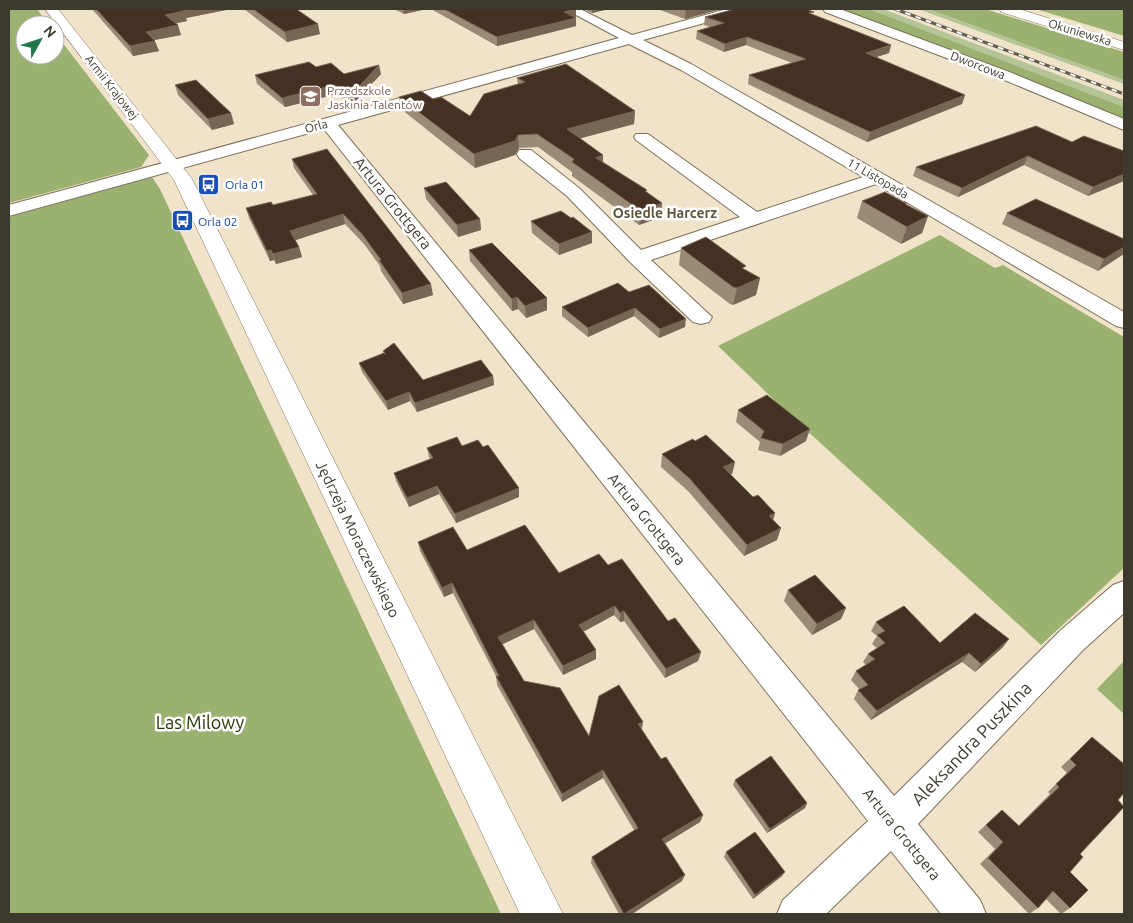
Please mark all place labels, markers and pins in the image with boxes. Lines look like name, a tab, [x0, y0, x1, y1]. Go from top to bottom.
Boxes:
place label: Przedszkole Jaskinia Talentów	[327, 84, 423, 111]
school or university icon: Przedszkole Jaskinia Talentów	[299, 85, 323, 109]
bus stop icon: Orla 01	[197, 172, 221, 196]
place label: Orla 01	[225, 178, 264, 191]
bus stop icon: Orla 02	[170, 209, 194, 233]
place label: Orla 02	[198, 215, 237, 228]

